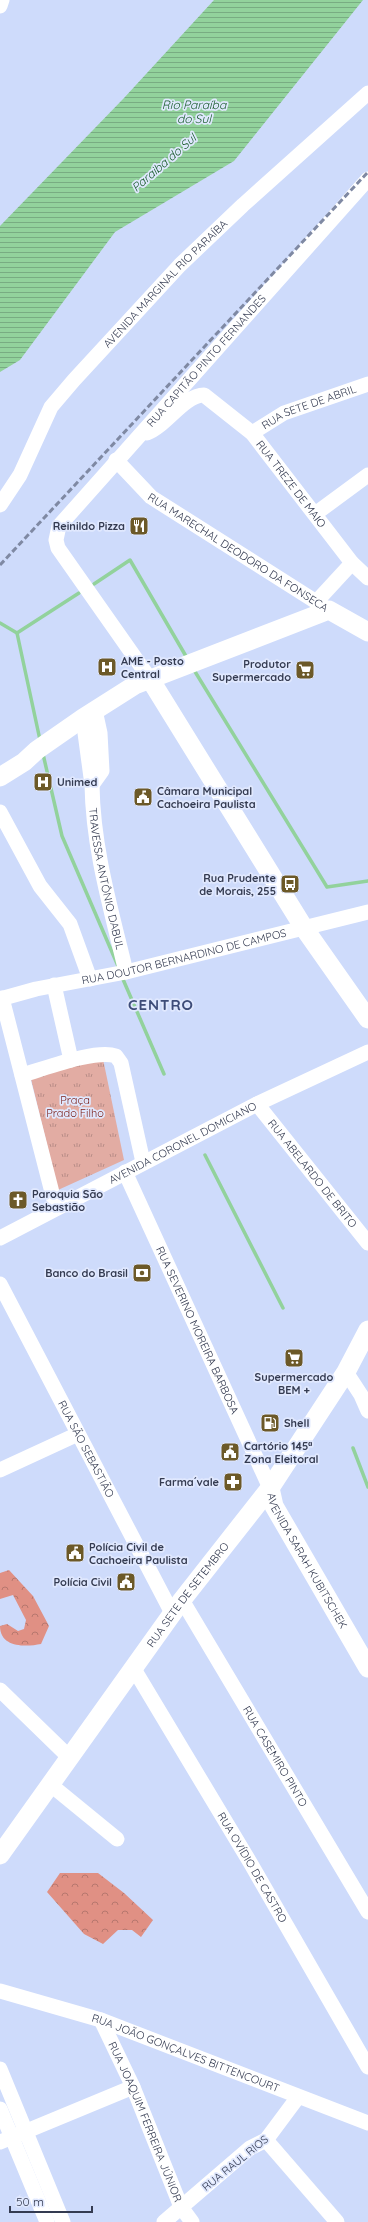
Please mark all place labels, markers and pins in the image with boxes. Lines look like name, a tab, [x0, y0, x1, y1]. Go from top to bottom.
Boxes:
restaurant icon: Reinildo Pizza	[128, 515, 150, 537]
place label: Reinildo Pizza	[53, 519, 125, 533]
place label: AME - Posto Central	[121, 654, 184, 681]
hospital icon: AME - Posto Central	[96, 656, 118, 678]
place label: Produtor Supermercado	[212, 657, 291, 684]
supermarket icon: Produtor Supermercado	[294, 659, 316, 681]
hospital icon: Unimed	[32, 771, 54, 793]
place label: Unimed	[57, 775, 98, 789]
place label: Câmara Municipal Cachoeira Paulista	[157, 784, 256, 811]
public building icon: Câmara Municipal Cachoeira Paulista	[132, 786, 154, 808]
place label: Rua Prudente de Morais, 255	[199, 871, 276, 898]
bus stop icon: Rua Prudente de Morais, 255	[279, 873, 301, 895]
place label: Paroquia São Sebastião	[32, 1187, 103, 1214]
church icon: Paroquia São Sebastião	[7, 1189, 29, 1211]
bank icon: Banco do Brasil	[131, 1262, 153, 1284]
place label: Banco do Brasil	[45, 1266, 128, 1280]
supermarket icon: Supermercado BEM +	[283, 1347, 305, 1369]
place label: Supermercado BEM +	[255, 1370, 334, 1397]
fuel station icon: Shell	[259, 1412, 281, 1434]
place label: Shell	[284, 1416, 309, 1430]
place label: Cartório 145ª Zona Eleitoral	[244, 1439, 319, 1466]
public building icon: Cartório 145ª Zona Eleitoral	[219, 1441, 241, 1463]
pharmacy icon: Farma´vale	[222, 1471, 244, 1493]
place label: Farma´vale	[159, 1475, 220, 1489]
place label: Polícia Civil de Cachoeira Paulista	[89, 1540, 188, 1567]
public building icon: Polícia Civil de Cachoeira Paulista	[64, 1542, 86, 1564]
public building icon: Polícia Civil	[115, 1571, 137, 1593]
place label: Polícia Civil	[54, 1575, 112, 1589]

